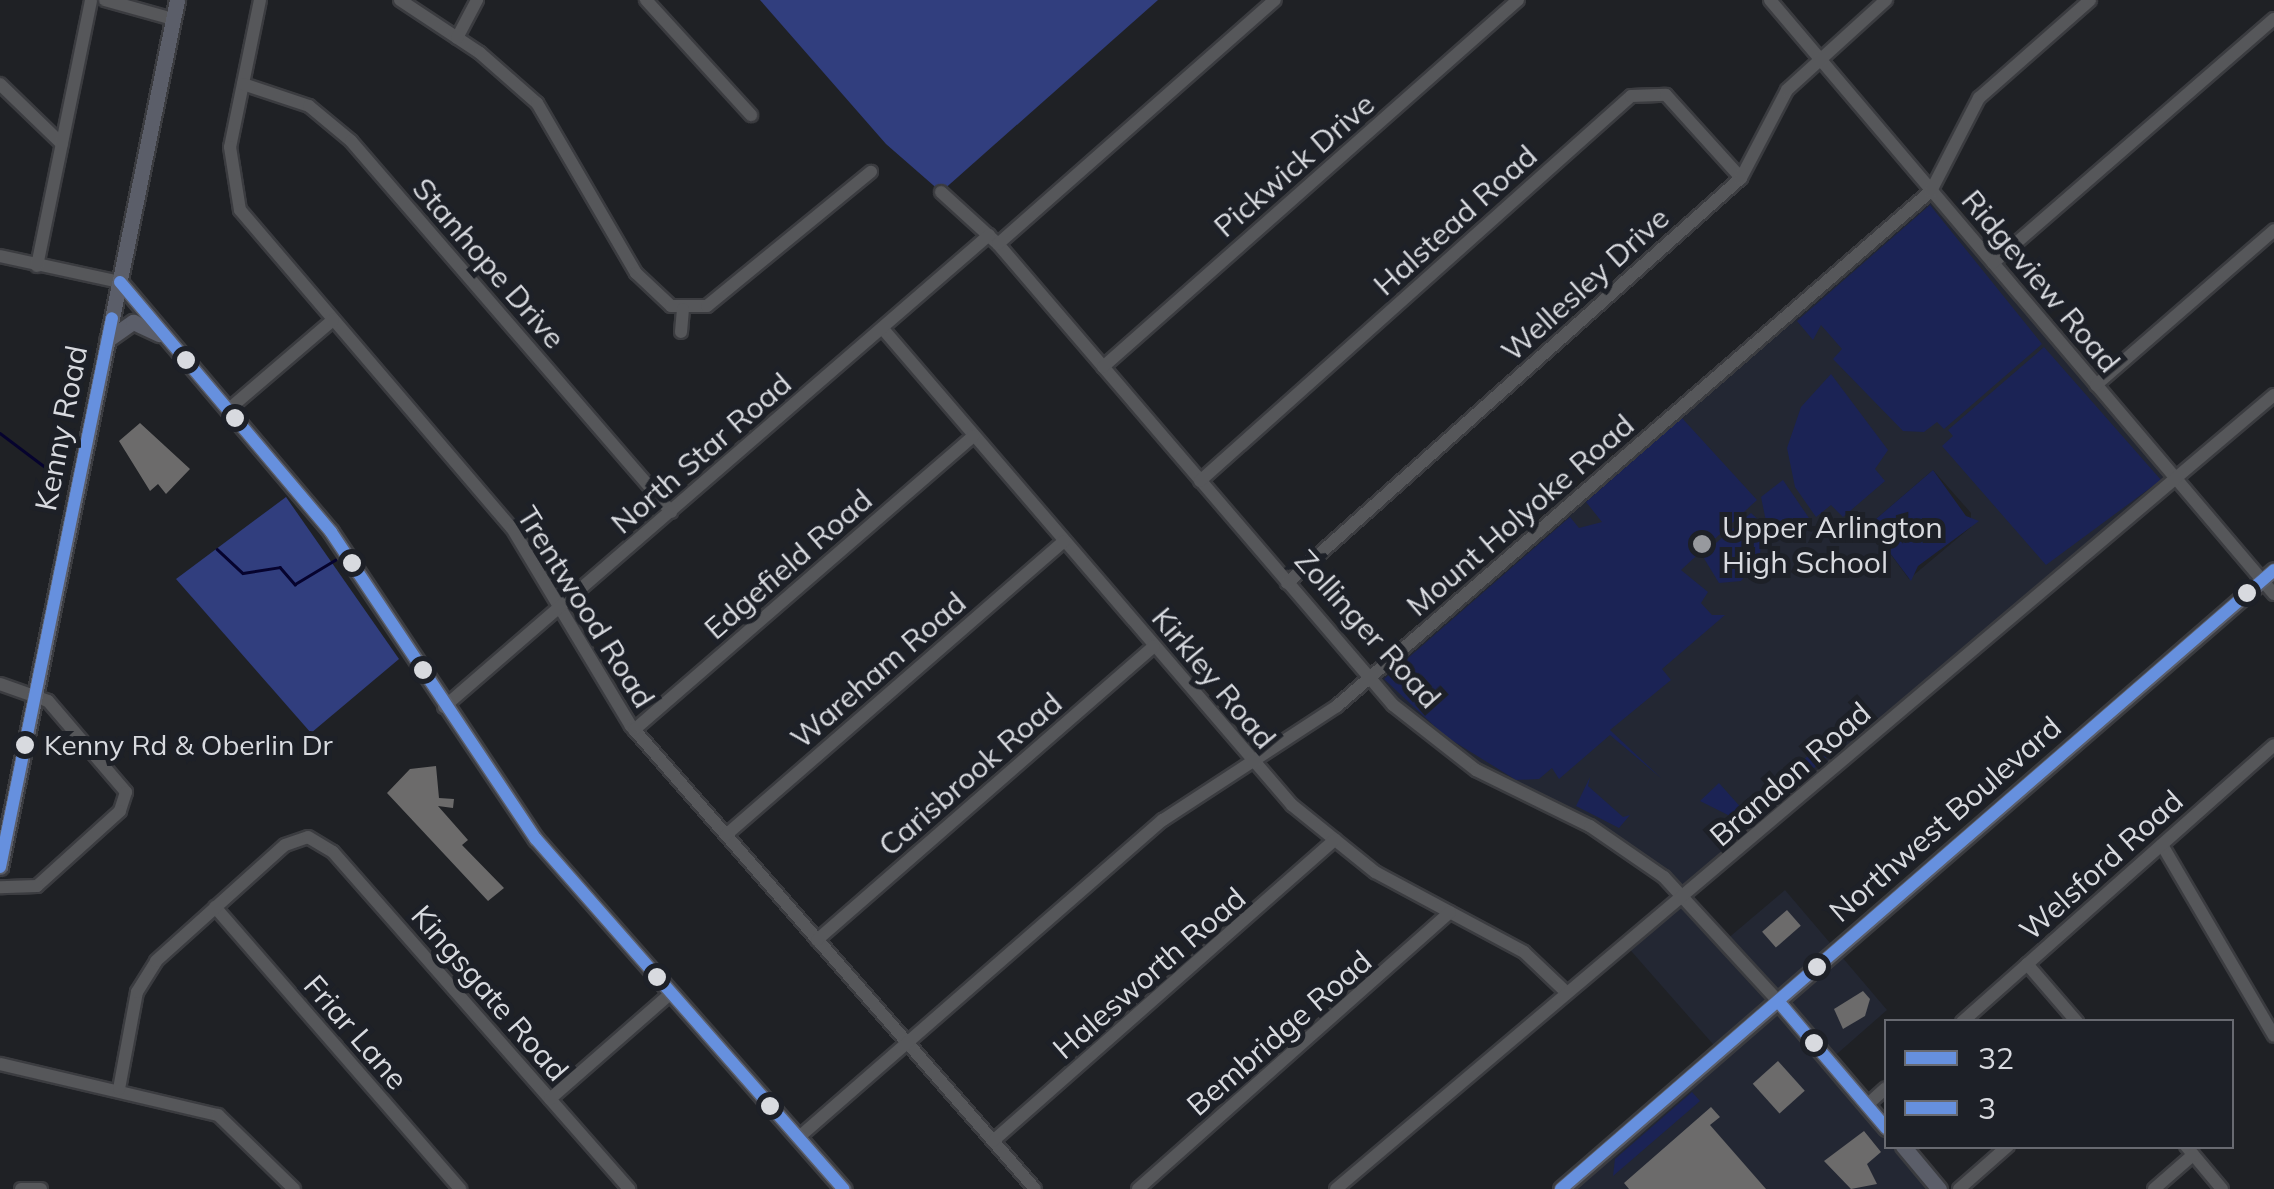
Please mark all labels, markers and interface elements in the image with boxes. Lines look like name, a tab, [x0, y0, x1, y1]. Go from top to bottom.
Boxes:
street label: Pickwick Drive	[1207, 86, 1381, 244]
street label: Halstead Road	[1366, 137, 1544, 303]
street label: Stanhope Drive	[405, 170, 573, 356]
street label: Ridgeview Road	[1954, 183, 2128, 379]
street label: Wellesley Drive	[1494, 199, 1676, 369]
street label: Kenny Road	[27, 342, 95, 514]
unlabelled marker	[176, 350, 196, 370]
street label: North Star Road	[604, 365, 798, 541]
street label: Mount Holyoke Road	[1399, 407, 1641, 623]
unlabelled marker	[225, 408, 245, 428]
street label: Edgefield Road	[697, 482, 879, 646]
street label: Trentwood Road	[510, 500, 662, 714]
place label: Upper Arlington High School	[1722, 509, 1943, 580]
marker: Upper Arlington High School	[1691, 533, 1713, 555]
street label: Zollinger Road	[1288, 543, 1448, 715]
unlabelled marker	[342, 553, 362, 573]
unlabelled marker	[2237, 583, 2257, 603]
street label: Wareham Road	[783, 584, 973, 756]
street label: Kirkley Road	[1145, 600, 1283, 756]
unlabelled marker	[413, 660, 433, 680]
street label: Carisbrook Road	[871, 685, 1069, 863]
street label: Brandon Road	[1702, 695, 1878, 853]
street label: Northwest Boulevard	[1822, 709, 2068, 929]
place label: Kenny Rd & Oberlin Dr	[44, 728, 333, 762]
marker: Kenny Rd & Oberlin Dr	[15, 735, 35, 755]
street label: Welsford Road	[2012, 782, 2190, 948]
street label: Halesworth Road	[1045, 880, 1253, 1066]
street label: Kingsgate Road	[404, 898, 576, 1088]
street label: Bembridge Road	[1179, 943, 1379, 1123]
unlabelled marker	[1807, 957, 1827, 977]
unlabelled marker	[647, 967, 667, 987]
street label: Friar Lane	[297, 968, 415, 1096]
legend	[1884, 1019, 2234, 1149]
unlabelled marker	[1804, 1033, 1824, 1053]
text: 32	[1978, 1039, 2014, 1077]
text: 3	[1978, 1089, 1996, 1127]
unlabelled marker	[760, 1096, 780, 1116]

